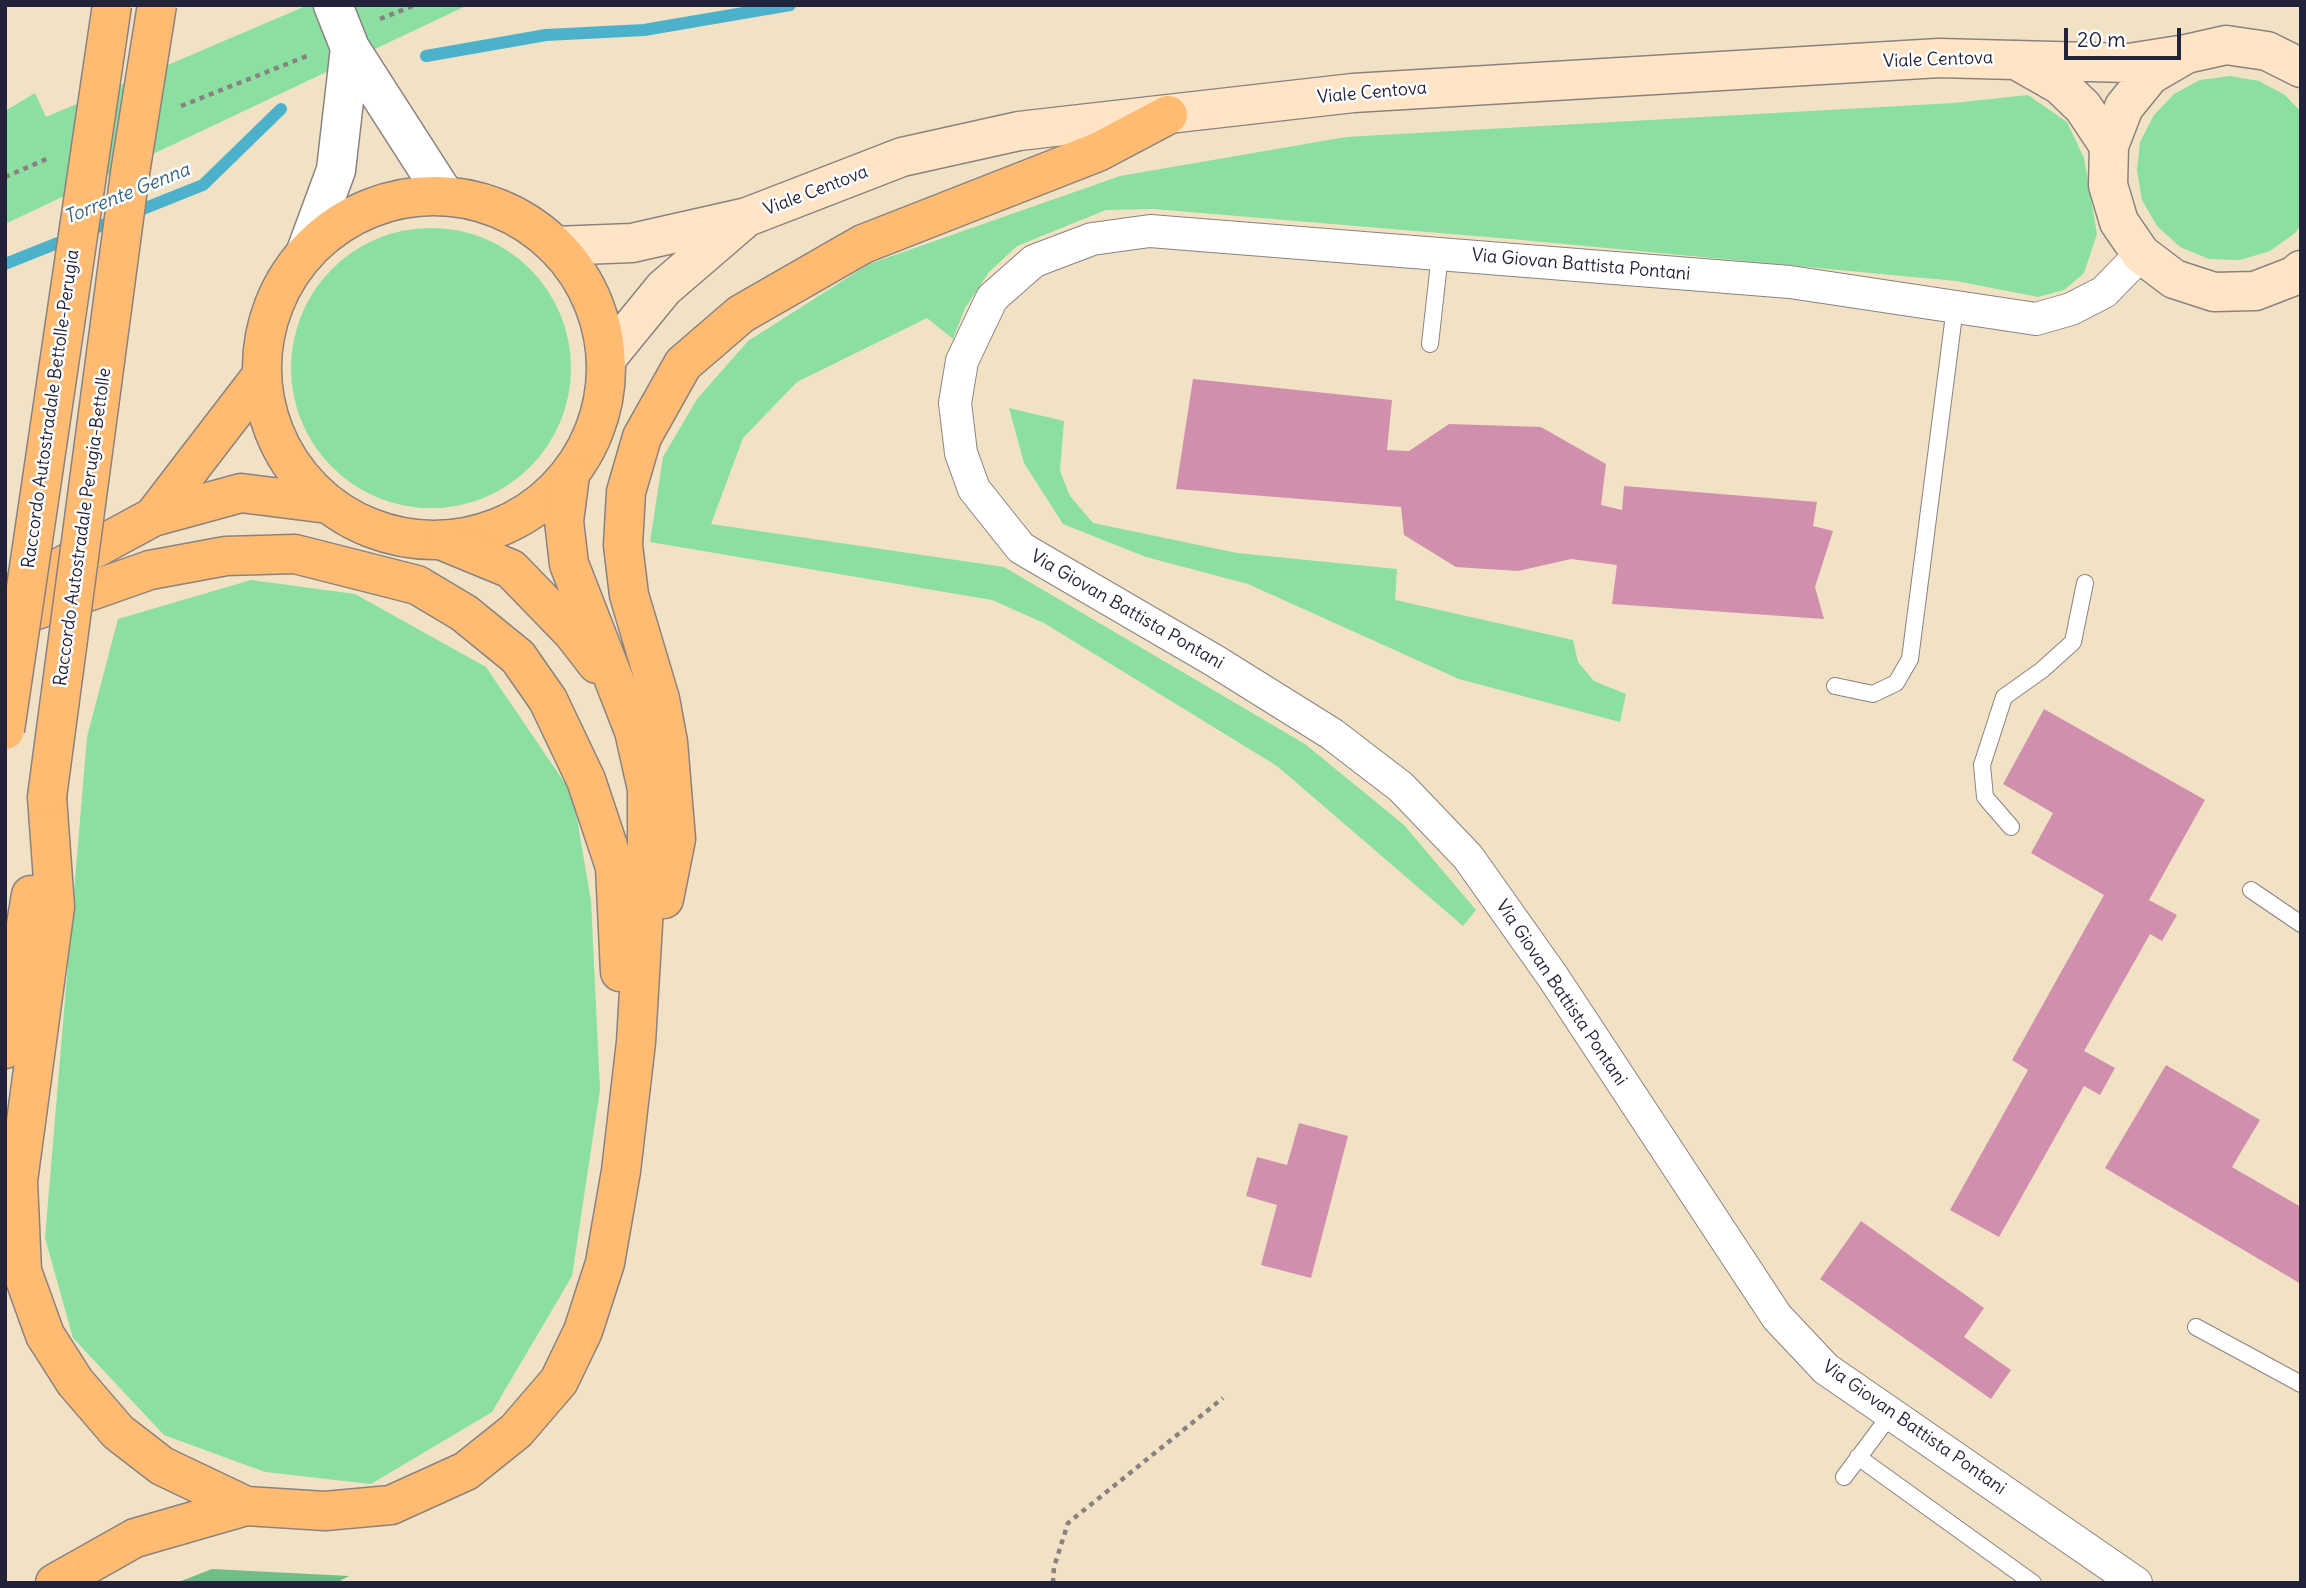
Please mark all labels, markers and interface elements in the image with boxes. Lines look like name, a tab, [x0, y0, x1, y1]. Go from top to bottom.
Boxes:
scale bar	[2068, 14, 2185, 58]
text: 20 m	[2077, 26, 2126, 53]
street label: Viale Centova	[1883, 47, 1993, 73]
street label: Viale Centova	[1316, 77, 1428, 109]
water label: Torrente Genna	[61, 158, 193, 230]
street label: Viale Centova	[761, 161, 871, 221]
street label: Via Giovan Battista Pontani	[1471, 245, 1691, 285]
street label: Raccordo Autostradale Bettolle-Perugia	[18, 248, 84, 570]
street label: Raccordo Autostradale Perugia-Bettolle	[50, 366, 116, 688]
street label: Via Giovan Battista Pontani	[1027, 546, 1227, 674]
street label: Via Giovan Battista Pontani	[1491, 896, 1631, 1090]
street label: Via Giovan Battista Pontani	[1818, 1356, 2010, 1500]

